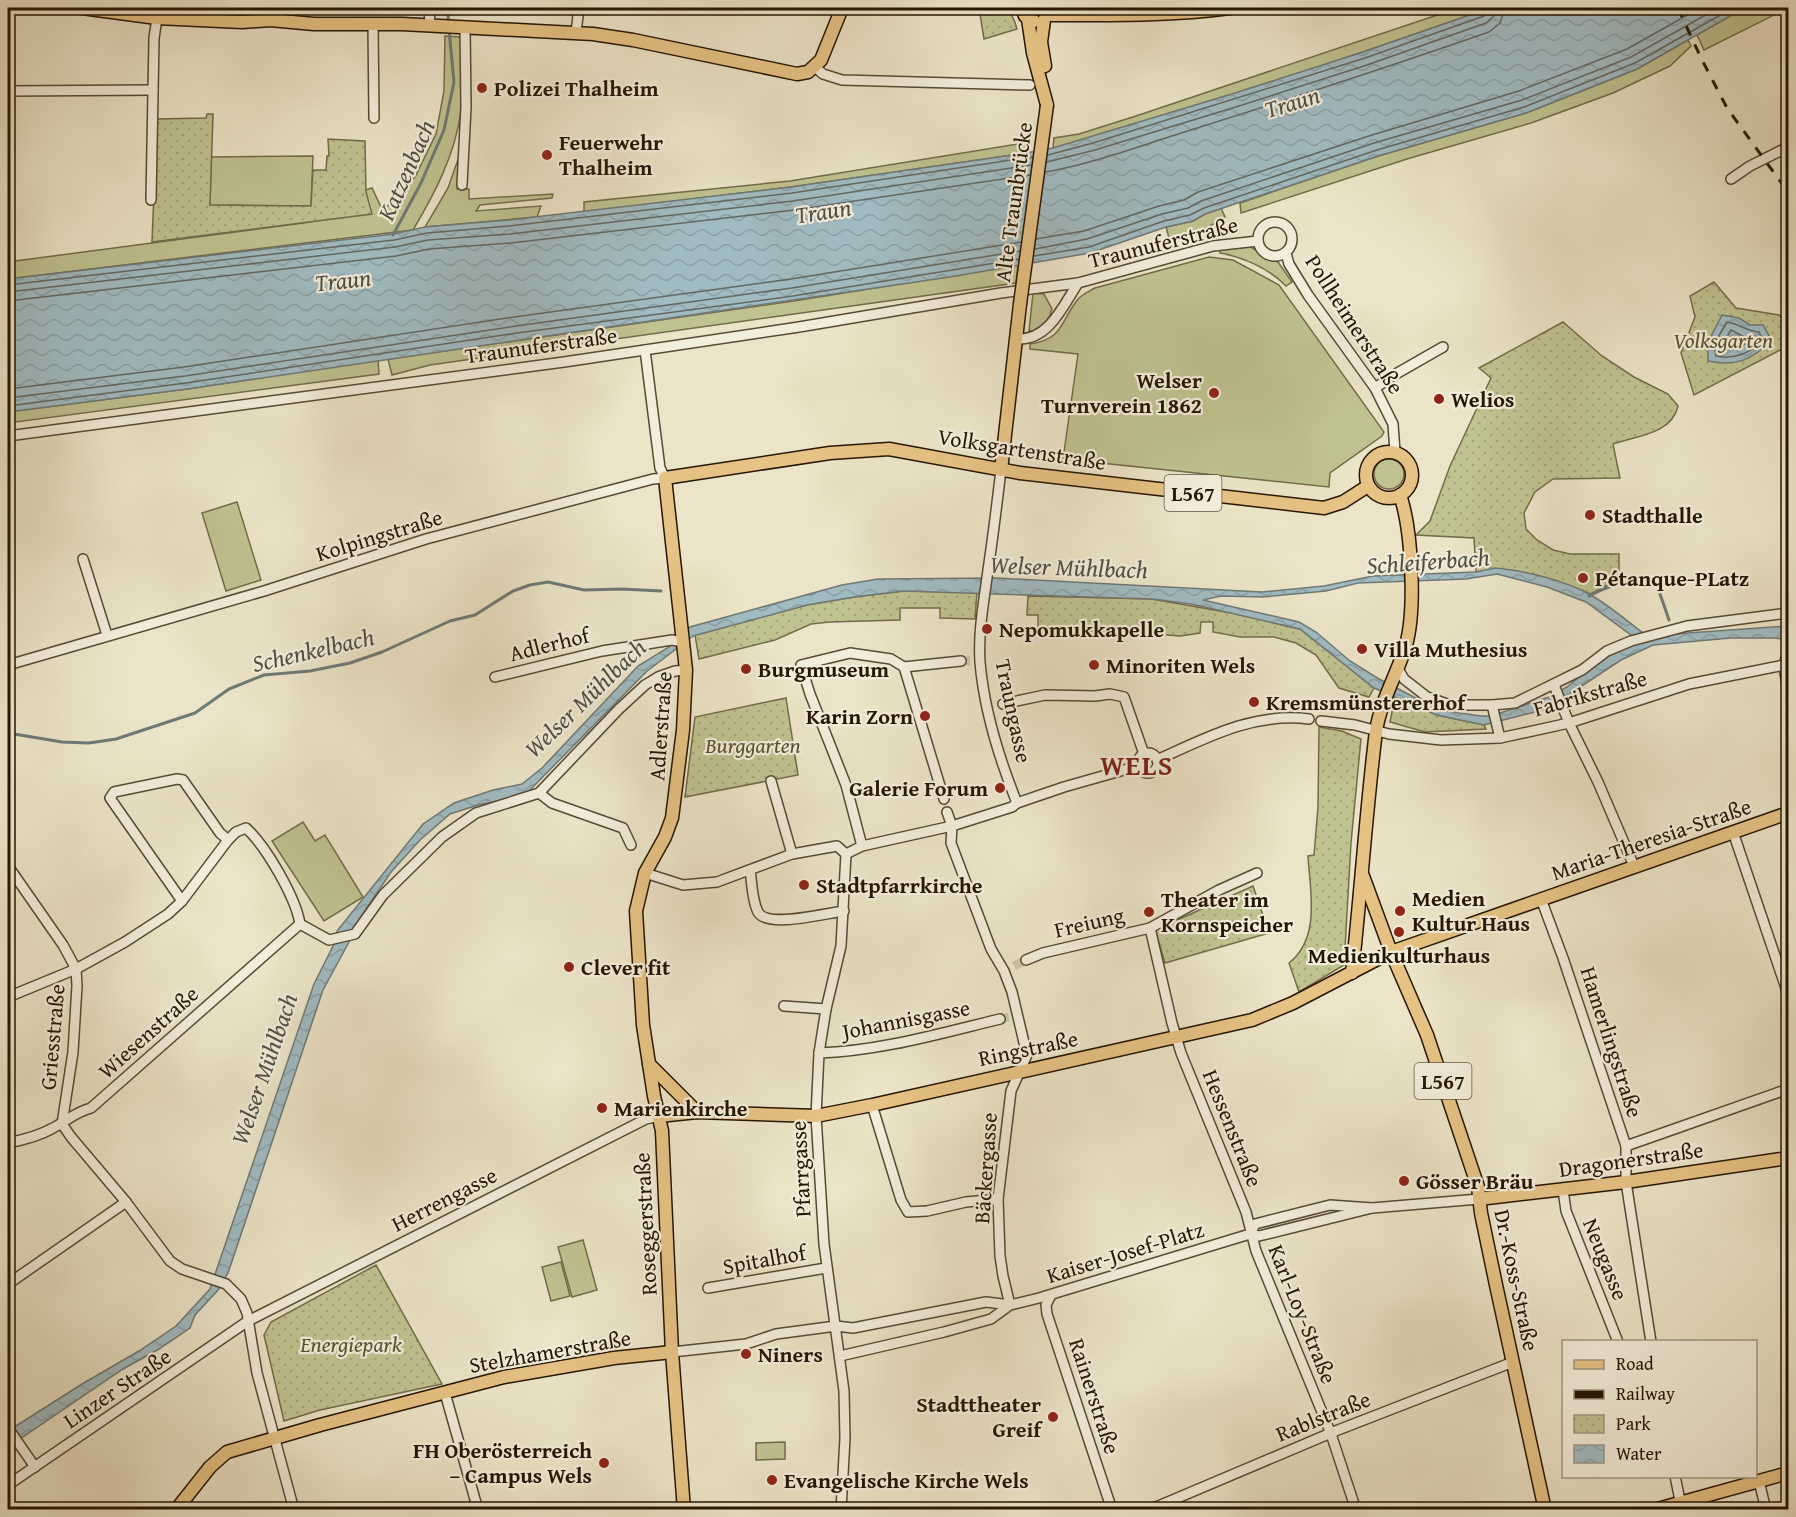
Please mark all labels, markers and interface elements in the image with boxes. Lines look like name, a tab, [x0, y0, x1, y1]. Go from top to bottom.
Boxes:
place label: Polizei Thalheim	[494, 72, 659, 104]
water label: Traun	[1260, 77, 1324, 127]
marker: Polizei Thalheim	[475, 81, 489, 95]
water label: Katzenbach	[368, 114, 444, 227]
street label: Alte Traunbrücke	[986, 120, 1040, 284]
place label: Feuerwehr Thalheim	[559, 126, 663, 183]
marker: Feuerwehr Thalheim	[540, 148, 554, 162]
water label: Traun	[792, 189, 854, 233]
street label: Traunuferstraße	[1085, 208, 1241, 276]
street label: Pollheimerstraße	[1298, 248, 1412, 400]
water label: Traun	[313, 260, 373, 300]
street label: Traunuferstraße	[463, 318, 619, 372]
park label: Volksgarten	[1673, 324, 1773, 356]
place label: Welser Turnverein 1862	[1041, 364, 1202, 421]
place label: Welios	[1451, 383, 1514, 415]
marker: Welser Turnverein 1862	[1207, 386, 1221, 400]
marker: Welios	[1432, 392, 1446, 406]
street label: Volksgartenstraße	[935, 420, 1109, 478]
road number: L567	[1164, 475, 1222, 511]
place label: Stadthalle	[1602, 499, 1703, 531]
street label: Kolpingstraße	[312, 501, 446, 569]
marker: Stadthalle	[1583, 508, 1597, 522]
water label: Schleiferbach	[1365, 539, 1491, 583]
water label: Welser Mühlbach	[990, 547, 1148, 587]
place label: Pétanque-PLatz	[1595, 562, 1749, 594]
marker: Pétanque-PLatz	[1576, 571, 1590, 585]
place label: Nepomukkapelle	[999, 613, 1164, 645]
street label: Adlerhof	[506, 618, 595, 669]
water label: Schenkelbach	[249, 619, 377, 681]
marker: Nepomukkapelle	[980, 622, 994, 636]
water label: Welser Mühlbach	[516, 631, 654, 765]
place label: Villa Muthesius	[1374, 633, 1527, 665]
marker: Villa Muthesius	[1355, 642, 1369, 656]
place label: Minoriten Wels	[1106, 649, 1255, 681]
place label: Burgmuseum	[758, 653, 889, 685]
street label: Traungasse	[987, 656, 1041, 766]
marker: Minoriten Wels	[1087, 658, 1101, 672]
street label: Fabrikstraße	[1529, 661, 1651, 725]
marker: Burgmuseum	[739, 662, 753, 676]
street label: Adlerstraße	[640, 670, 680, 782]
place label: Kremsmünstererhof	[1266, 686, 1467, 718]
marker: Kremsmünstererhof	[1247, 695, 1261, 709]
place label: Karin Zorn	[806, 700, 913, 732]
marker: Karin Zorn	[918, 709, 932, 723]
park label: Burggarten	[704, 729, 801, 761]
district label: WELS	[1100, 744, 1174, 785]
place label: Galerie Forum	[849, 772, 988, 804]
marker: Galerie Forum	[993, 781, 1007, 795]
street label: Maria-Theresia-Straße	[1547, 790, 1755, 888]
place label: Stadtpfarrkirche	[816, 869, 983, 901]
marker: Stadtpfarrkirche	[797, 878, 811, 892]
place label: Medien Kultur Haus	[1412, 882, 1530, 939]
place label: Theater im Kornspeicher	[1161, 883, 1293, 940]
street label: Freiung	[1051, 898, 1127, 946]
marker: Medien Kultur Haus	[1393, 904, 1407, 918]
marker: Theater im Kornspeicher	[1142, 905, 1156, 919]
marker: Medienkulturhaus	[1392, 925, 1406, 939]
place label: Medienkulturhaus	[1308, 939, 1490, 971]
place label: Clever fit	[581, 951, 671, 983]
marker: Clever fit	[562, 960, 576, 974]
street label: Hamerlingstraße	[1573, 962, 1651, 1122]
street label: Wiesenstraße	[91, 978, 205, 1086]
street label: Griesstraße	[31, 983, 73, 1091]
water label: Welser Mühlbach	[222, 989, 306, 1149]
street label: Johannisgasse	[836, 991, 973, 1048]
street label: Ringstraße	[975, 1022, 1081, 1074]
road number: L567	[1414, 1063, 1472, 1099]
street label: Hessenstraße	[1195, 1064, 1271, 1192]
place label: Marienkirche	[614, 1092, 748, 1124]
marker: Marienkirche	[595, 1101, 609, 1115]
street label: Bäckergasse	[965, 1111, 1005, 1225]
street label: Pfarrgasse	[781, 1120, 819, 1218]
street label: Dragonerstraße	[1557, 1133, 1705, 1185]
street label: Roseggerstraße	[625, 1152, 665, 1296]
street label: Herrengasse	[386, 1159, 502, 1239]
place label: Gösser Bräu	[1416, 1165, 1534, 1197]
marker: Gösser Bräu	[1397, 1174, 1411, 1188]
street label: Dr.-Koss-Straße	[1486, 1206, 1548, 1354]
street label: Kaiser-Josef-Platz	[1042, 1213, 1208, 1291]
street label: Neugasse	[1575, 1213, 1637, 1305]
street label: Spitalhof	[720, 1235, 811, 1282]
street label: Karl-Loy-Straße	[1261, 1240, 1345, 1388]
street label: Stelzhamerstraße	[467, 1321, 633, 1381]
park label: Energiepark	[299, 1328, 403, 1360]
street label: Rainerstraße	[1061, 1334, 1129, 1458]
place label: Niners	[758, 1338, 823, 1370]
street label: Linzer Straße	[57, 1340, 177, 1436]
legend	[1562, 1340, 1757, 1478]
marker: Niners	[739, 1347, 753, 1361]
text: Road	[1616, 1350, 1654, 1377]
text: Railway	[1616, 1380, 1675, 1407]
street label: Rablstraße	[1271, 1383, 1375, 1449]
place label: Stadttheater Greif	[916, 1388, 1043, 1445]
marker: Stadttheater Greif	[1046, 1410, 1060, 1424]
text: Park	[1616, 1410, 1652, 1437]
place label: FH Oberösterreich – Campus Wels	[413, 1434, 592, 1491]
text: Water	[1616, 1440, 1662, 1467]
marker: FH Oberösterreich – Campus Wels	[597, 1456, 611, 1470]
place label: Evangelische Kirche Wels	[784, 1464, 1029, 1496]
marker: Evangelische Kirche Wels	[765, 1473, 779, 1487]

